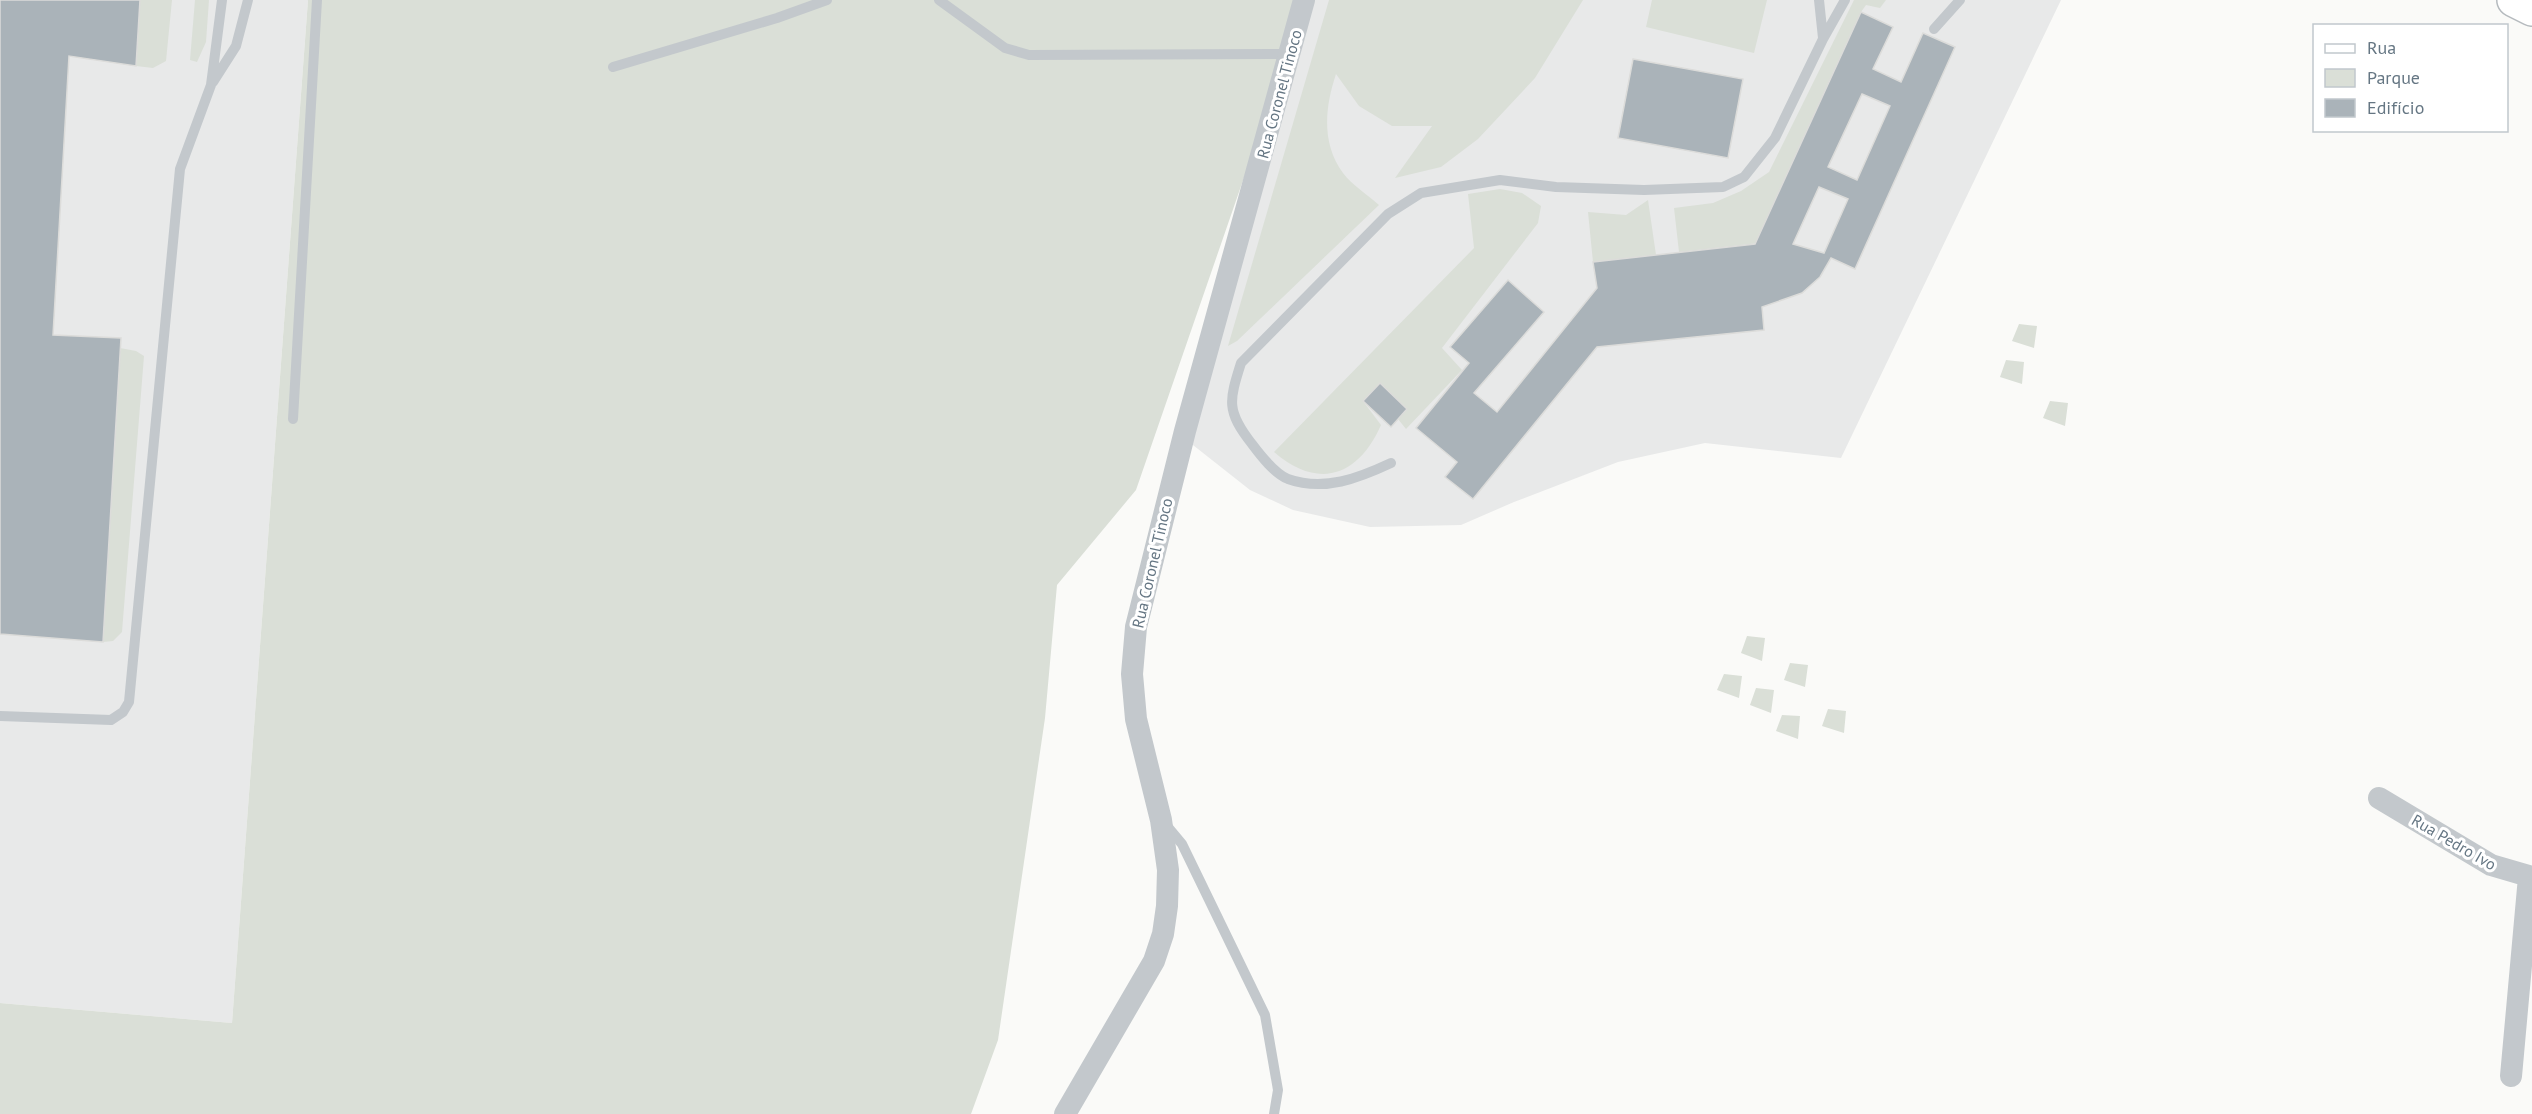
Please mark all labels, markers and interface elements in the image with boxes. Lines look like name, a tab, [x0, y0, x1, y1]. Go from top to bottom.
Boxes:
legend	[2313, 24, 2508, 132]
street label: Rua Coronel Tinoco	[1252, 27, 1306, 161]
text: Rua	[2367, 36, 2396, 59]
text: Parque	[2367, 66, 2420, 89]
text: Edifício	[2367, 96, 2424, 119]
street label: Rua Coronel Tinoco	[1127, 496, 1177, 630]
street label: Rua Pedro Ivo	[2408, 810, 2500, 874]

